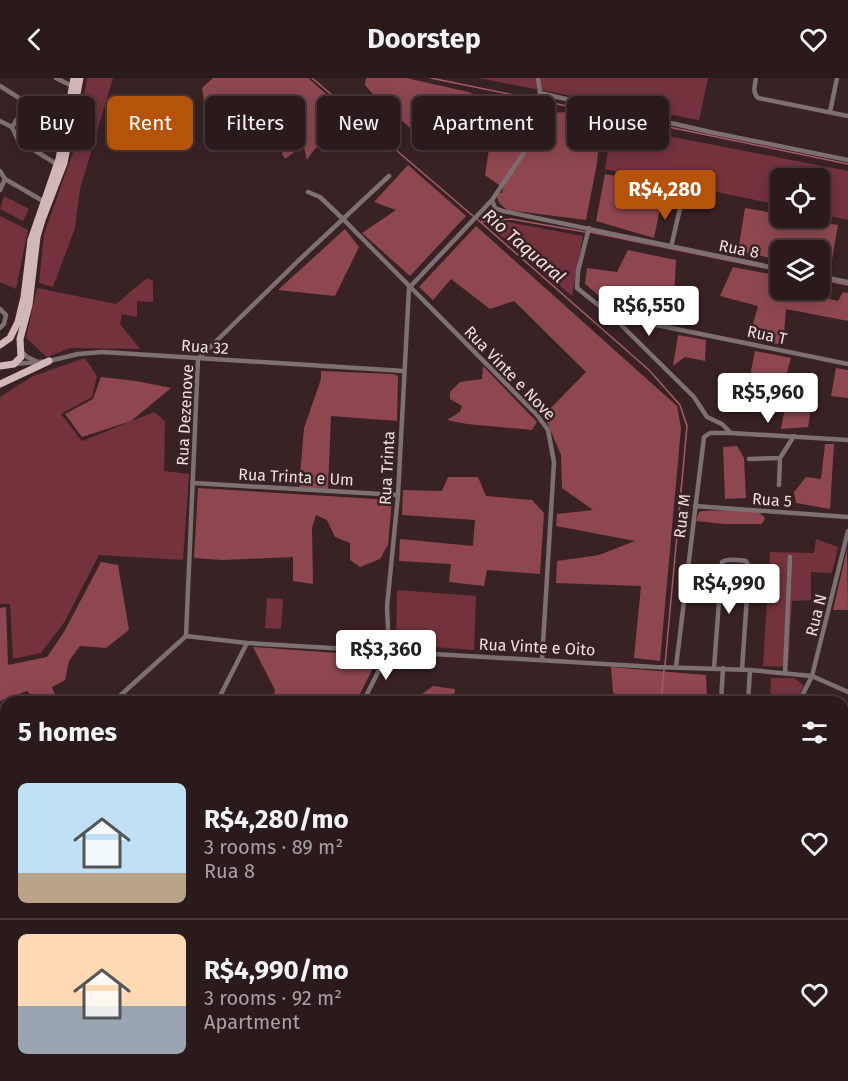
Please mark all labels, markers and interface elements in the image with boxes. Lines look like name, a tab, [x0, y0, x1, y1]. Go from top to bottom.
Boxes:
icon: back	[18, 23, 51, 56]
text: Doorstep	[367, 23, 481, 55]
icon: heart	[797, 23, 830, 56]
chip: Buy	[18, 96, 95, 150]
chip: Rent	[107, 96, 193, 150]
chip: Filters	[205, 96, 305, 150]
chip: New	[317, 96, 400, 150]
chip: Apartment	[412, 96, 555, 150]
chip: House	[567, 96, 669, 150]
map controls	[770, 168, 830, 300]
button: locate	[770, 168, 830, 228]
pin: R$4,280	[610, 170, 720, 221]
text: R$4,280	[629, 177, 701, 201]
water label: Rio Taquaral	[478, 204, 570, 288]
street label: Rua 8	[717, 236, 761, 262]
button: layers	[770, 240, 830, 300]
pin: R$6,550	[594, 286, 704, 337]
text: R$6,550	[613, 293, 685, 317]
street label: Rua Vinte e Nove	[460, 322, 560, 424]
street label: Rua T	[745, 322, 789, 349]
street label: Rua 32	[181, 336, 230, 358]
street label: Rua Dezenove	[173, 364, 197, 466]
pin: R$5,960	[713, 373, 823, 424]
text: R$5,960	[732, 380, 804, 404]
street label: Rua Trinta	[376, 430, 398, 506]
street label: Rua Trinta e Um	[238, 464, 354, 490]
street label: Rua 5	[751, 489, 793, 511]
street label: Rua M	[670, 493, 694, 539]
pin: R$4,990	[674, 564, 784, 615]
text: R$4,990	[693, 571, 765, 595]
street label: Rua N	[802, 592, 830, 638]
pin: R$3,360	[331, 630, 441, 681]
street label: Rua Vinte e Oito	[478, 634, 596, 660]
text: R$3,360	[350, 637, 422, 661]
icon: filters	[798, 716, 831, 749]
text: 5 homes	[18, 717, 117, 748]
text: R$4,280/mo	[204, 804, 349, 835]
icon: home	[66, 807, 138, 879]
icon: heart	[798, 827, 831, 860]
text: 3 rooms · 89 m²	[204, 835, 343, 859]
text: Rua 8	[204, 859, 255, 883]
text: R$4,990/mo	[204, 955, 349, 986]
icon: home	[66, 958, 138, 1030]
icon: heart	[798, 978, 831, 1011]
text: 3 rooms · 92 m²	[204, 986, 342, 1010]
text: Apartment	[204, 1010, 300, 1034]

